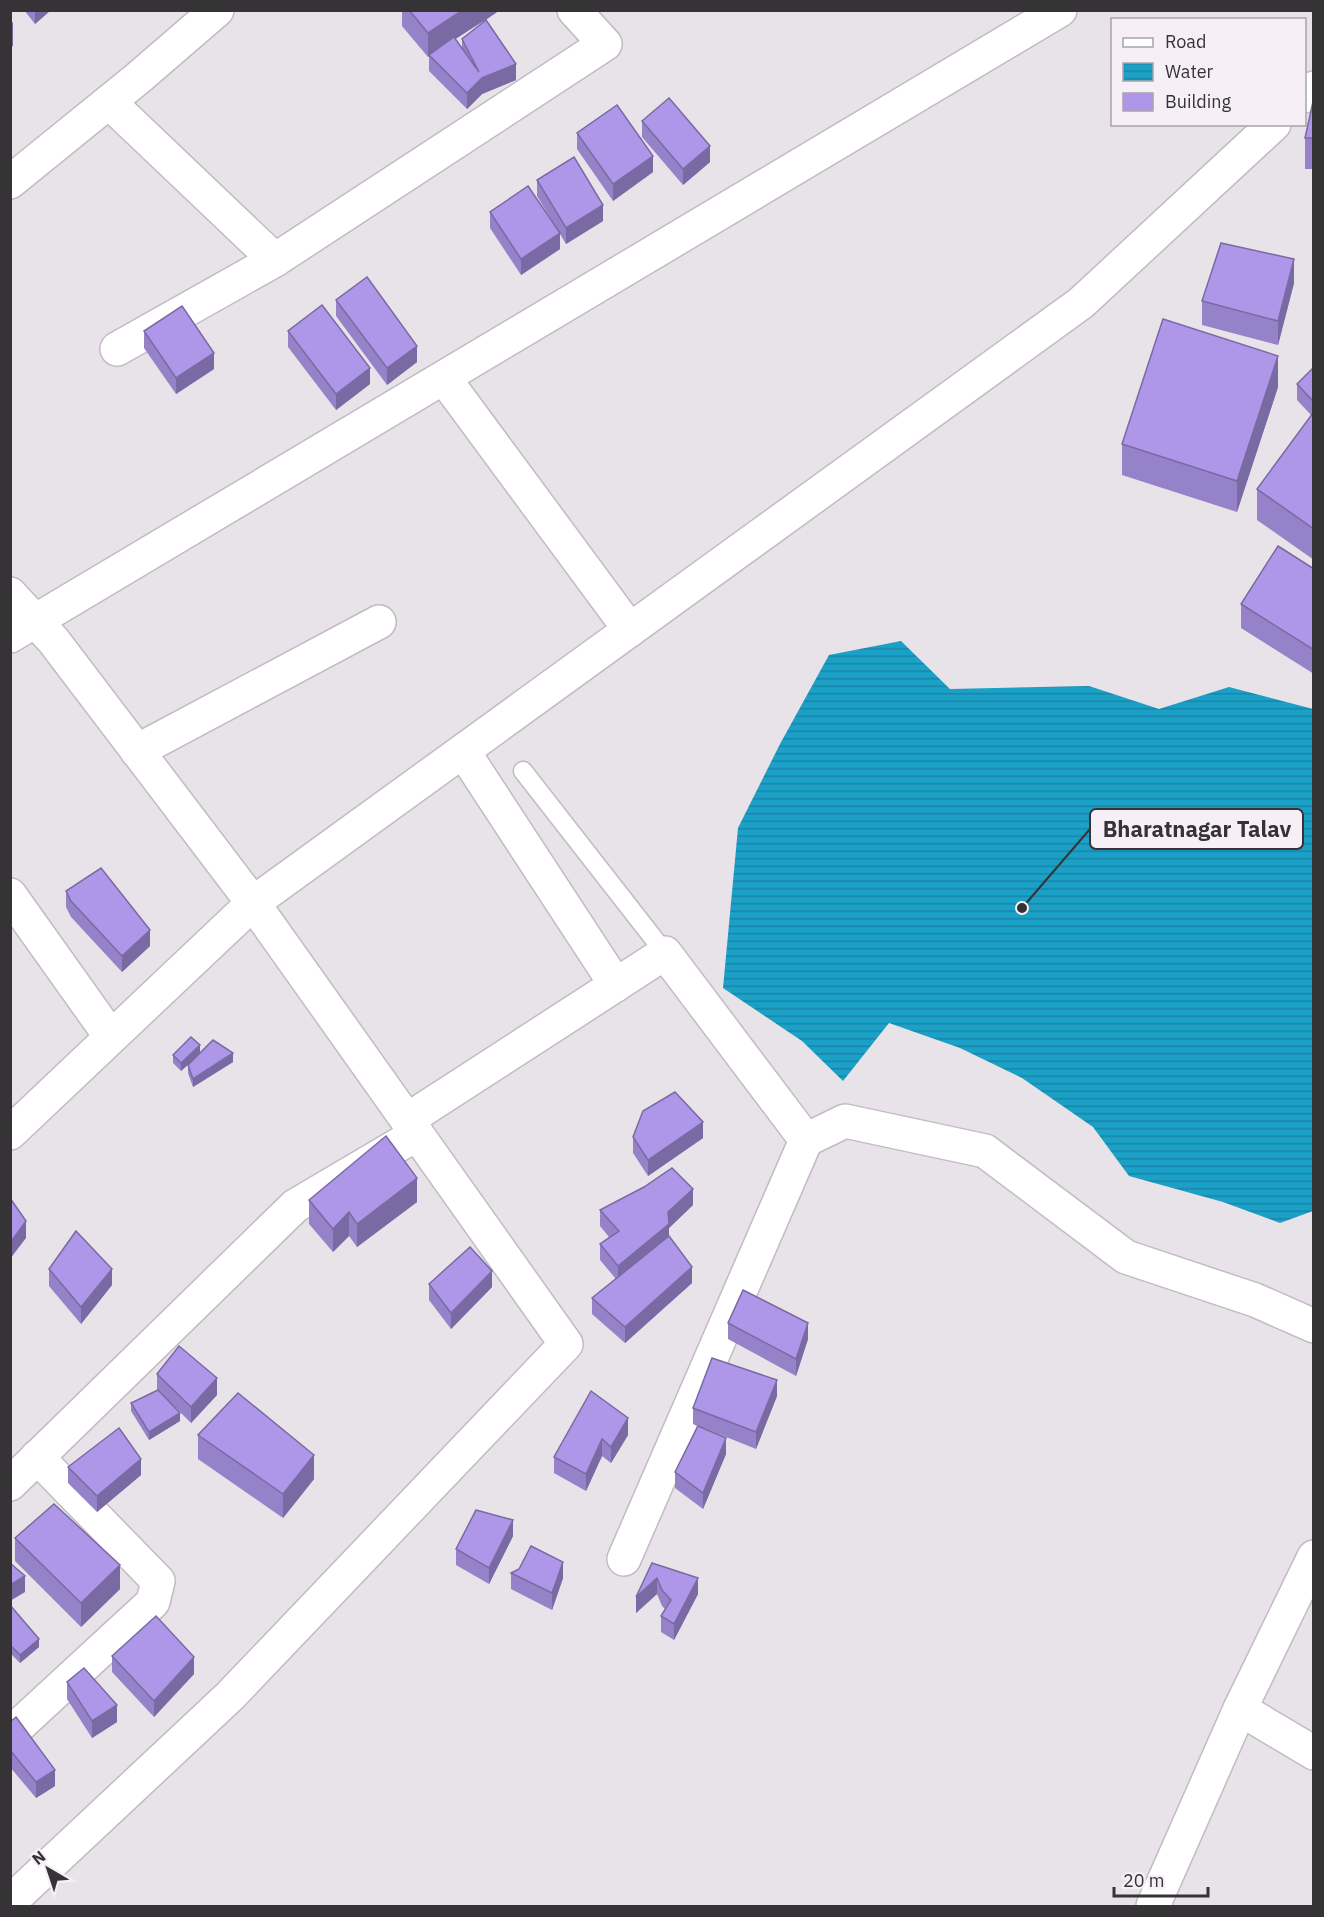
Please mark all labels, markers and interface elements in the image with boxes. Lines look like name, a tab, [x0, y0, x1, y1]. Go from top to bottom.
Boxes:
legend	[1111, 18, 1306, 126]
text: Road	[1165, 30, 1206, 53]
text: Water	[1165, 60, 1214, 83]
text: Building	[1165, 90, 1232, 113]
callout: Bharatnagar Talav	[1090, 809, 1303, 849]
text: Bharatnagar Talav	[1103, 814, 1291, 843]
north arrow	[18, 1839, 78, 1899]
text: N	[28, 1846, 49, 1869]
scale bar	[1114, 1860, 1208, 1898]
text: 20 m	[1123, 1869, 1165, 1892]

